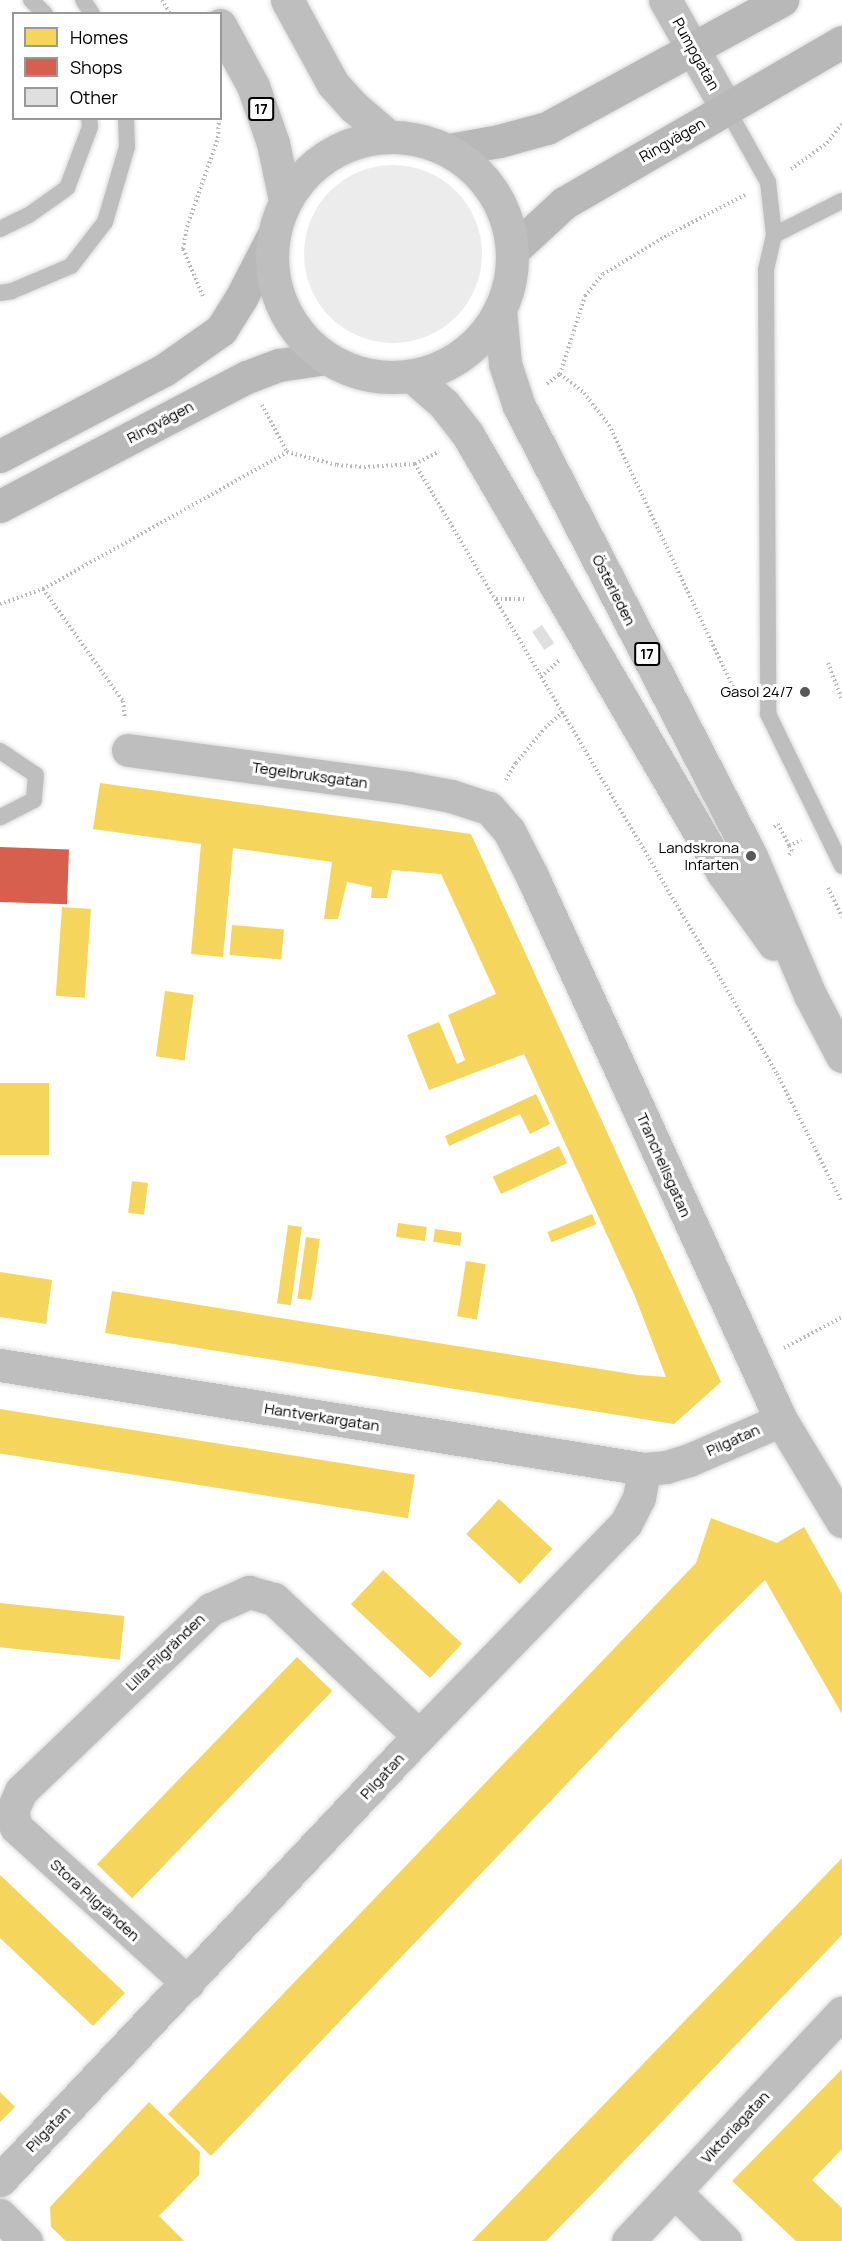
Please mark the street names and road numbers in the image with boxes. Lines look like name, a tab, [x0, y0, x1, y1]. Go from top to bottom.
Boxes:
street label: Pumpgatan	[669, 15, 723, 93]
road number: 17	[248, 98, 274, 120]
street label: Ringvägen	[636, 114, 708, 166]
street label: Ringvägen	[124, 397, 196, 447]
street label: Österleden	[588, 552, 640, 628]
road number: 17	[634, 643, 660, 665]
street label: Tegelbruksgatan	[251, 758, 369, 792]
street label: Tranchellsgatan	[633, 1110, 695, 1220]
street label: Hantverkargatan	[263, 1399, 381, 1435]
street label: Pilgatan	[704, 1420, 762, 1460]
street label: Lilla Pilgränden	[122, 1610, 208, 1694]
street label: Pilgatan	[356, 1749, 408, 1803]
street label: Stora Pilgränden	[47, 1855, 143, 1945]
street label: Viktoriagatan	[697, 2087, 773, 2167]
street label: Pilgatan	[22, 2102, 74, 2156]

